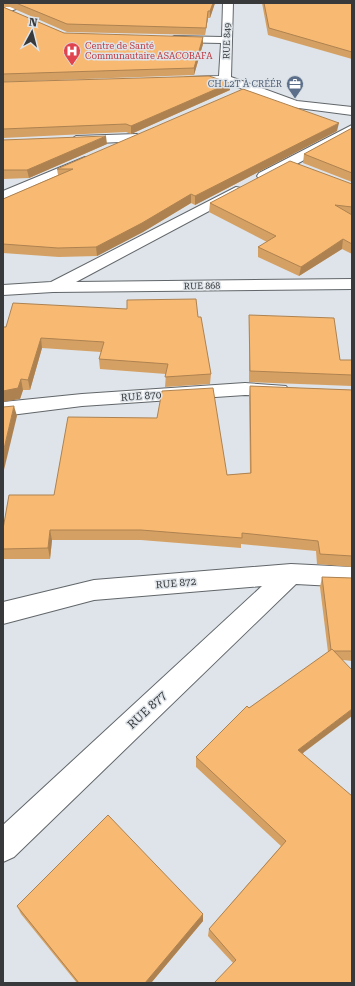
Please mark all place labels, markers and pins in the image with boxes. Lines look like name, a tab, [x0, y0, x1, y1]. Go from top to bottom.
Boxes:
hospital icon: Centre de Santé Communautaire ASACOBAFA	[62, 41, 82, 66]
place label: Centre de Santé Communautaire ASACOBAFA	[85, 41, 213, 61]
office icon: CH L2T À CRÉÉR	[285, 74, 305, 99]
place label: CH L2T À CRÉÉR	[208, 78, 283, 89]

